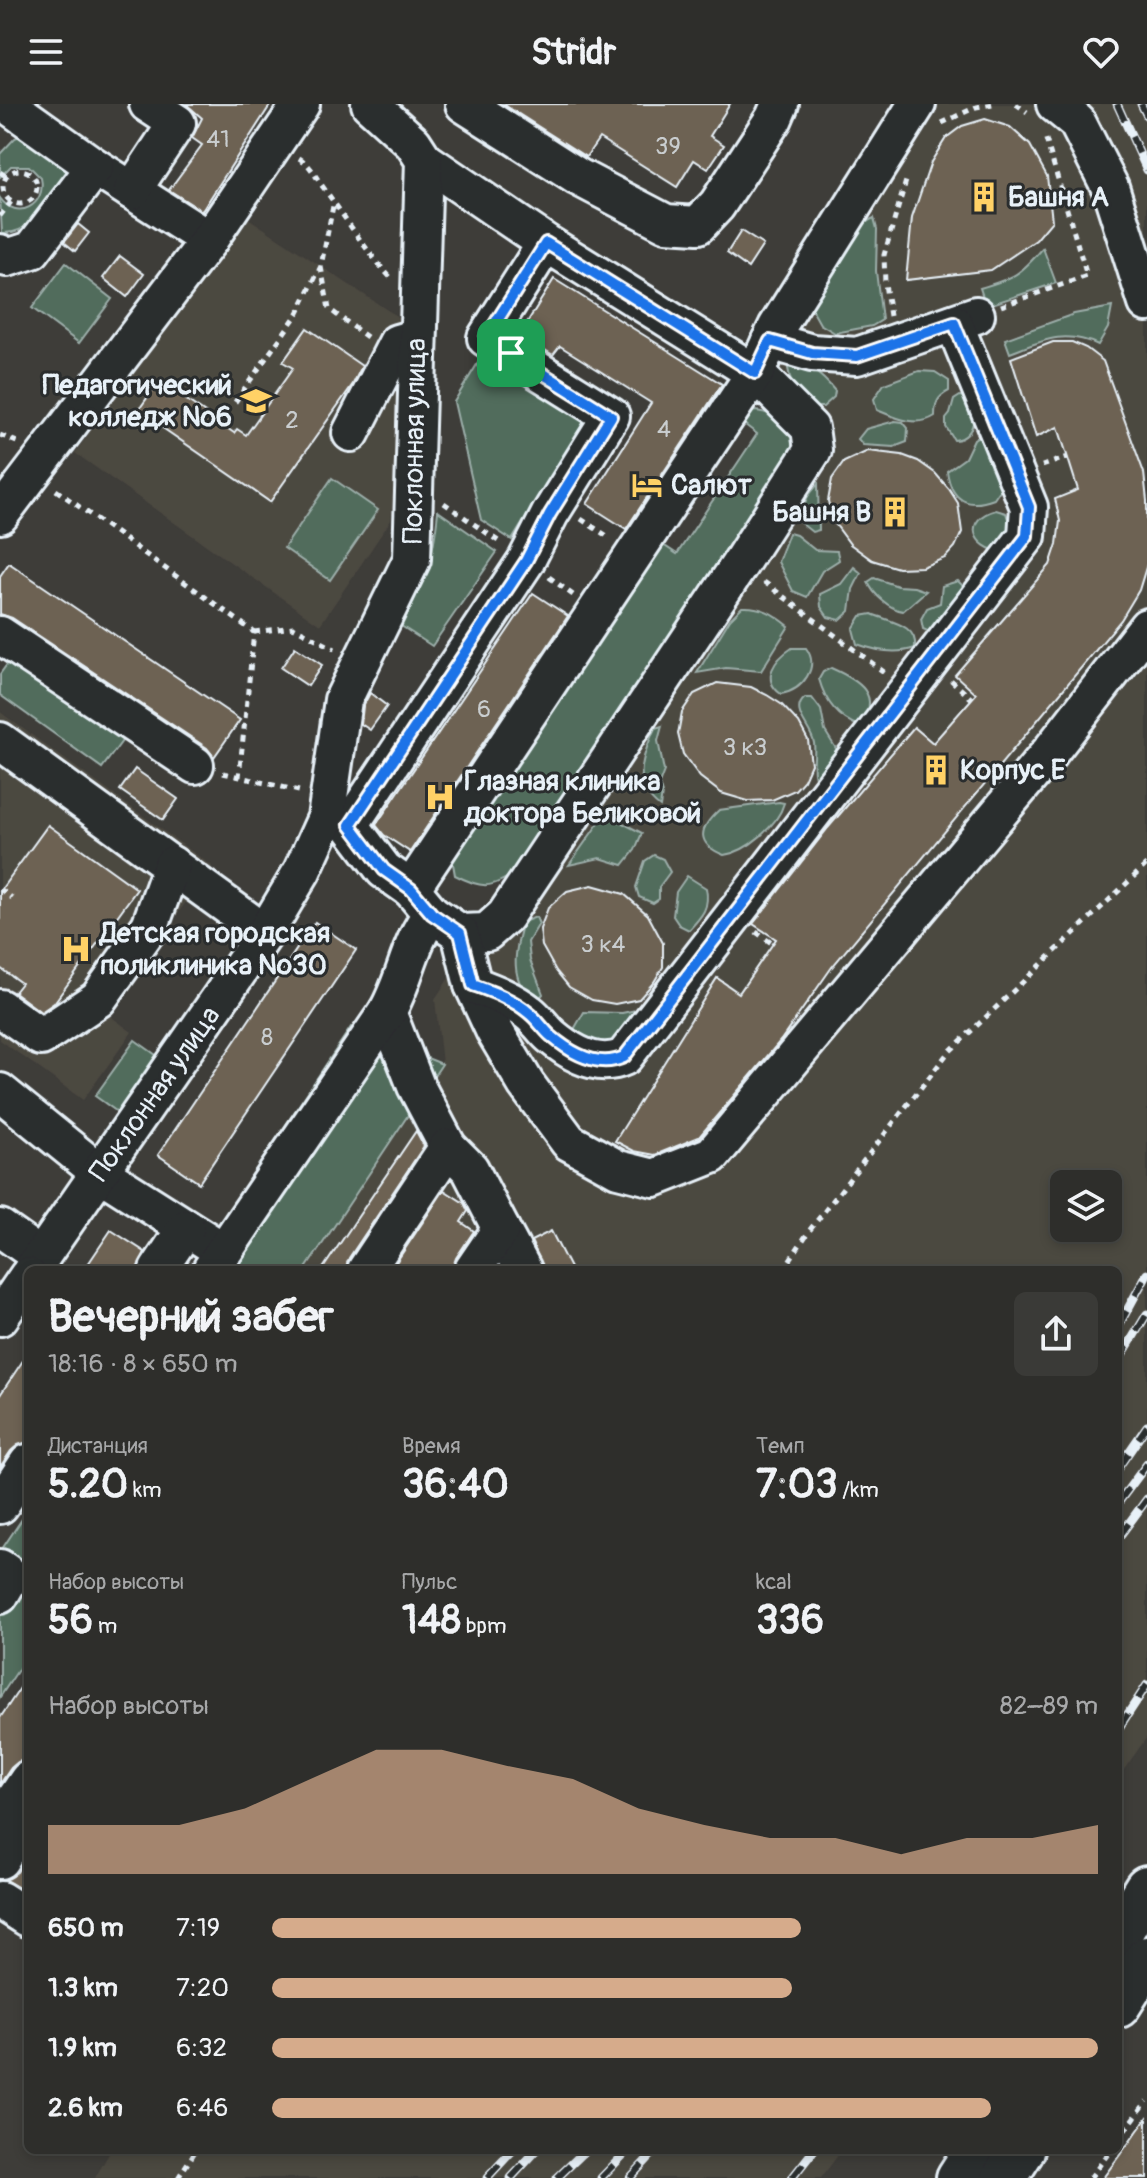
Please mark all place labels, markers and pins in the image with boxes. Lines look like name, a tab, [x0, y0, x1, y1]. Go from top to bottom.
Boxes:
building icon: Башня А	[967, 180, 1001, 214]
place label: Башня А	[1008, 180, 1109, 215]
pin	[477, 319, 545, 387]
place label: Педагогический колледж №6	[42, 368, 232, 435]
school or university icon: Педагогический колледж №6	[239, 384, 273, 418]
hotel icon: Салют	[630, 468, 664, 502]
place label: Салют	[671, 468, 753, 503]
place label: Башня B	[772, 495, 871, 530]
building icon: Башня B	[878, 495, 912, 529]
building icon: Корпус E	[919, 753, 953, 787]
place label: Корпус E	[960, 753, 1066, 788]
place label: Глазная клиника доктора Беликовой	[463, 764, 701, 831]
hospital icon: Глазная клиника доктора Беликовой	[423, 780, 457, 814]
place label: Детская городская поликлиника №30	[98, 916, 330, 983]
hospital icon: Детская городская поликлиника №30	[59, 932, 93, 966]

